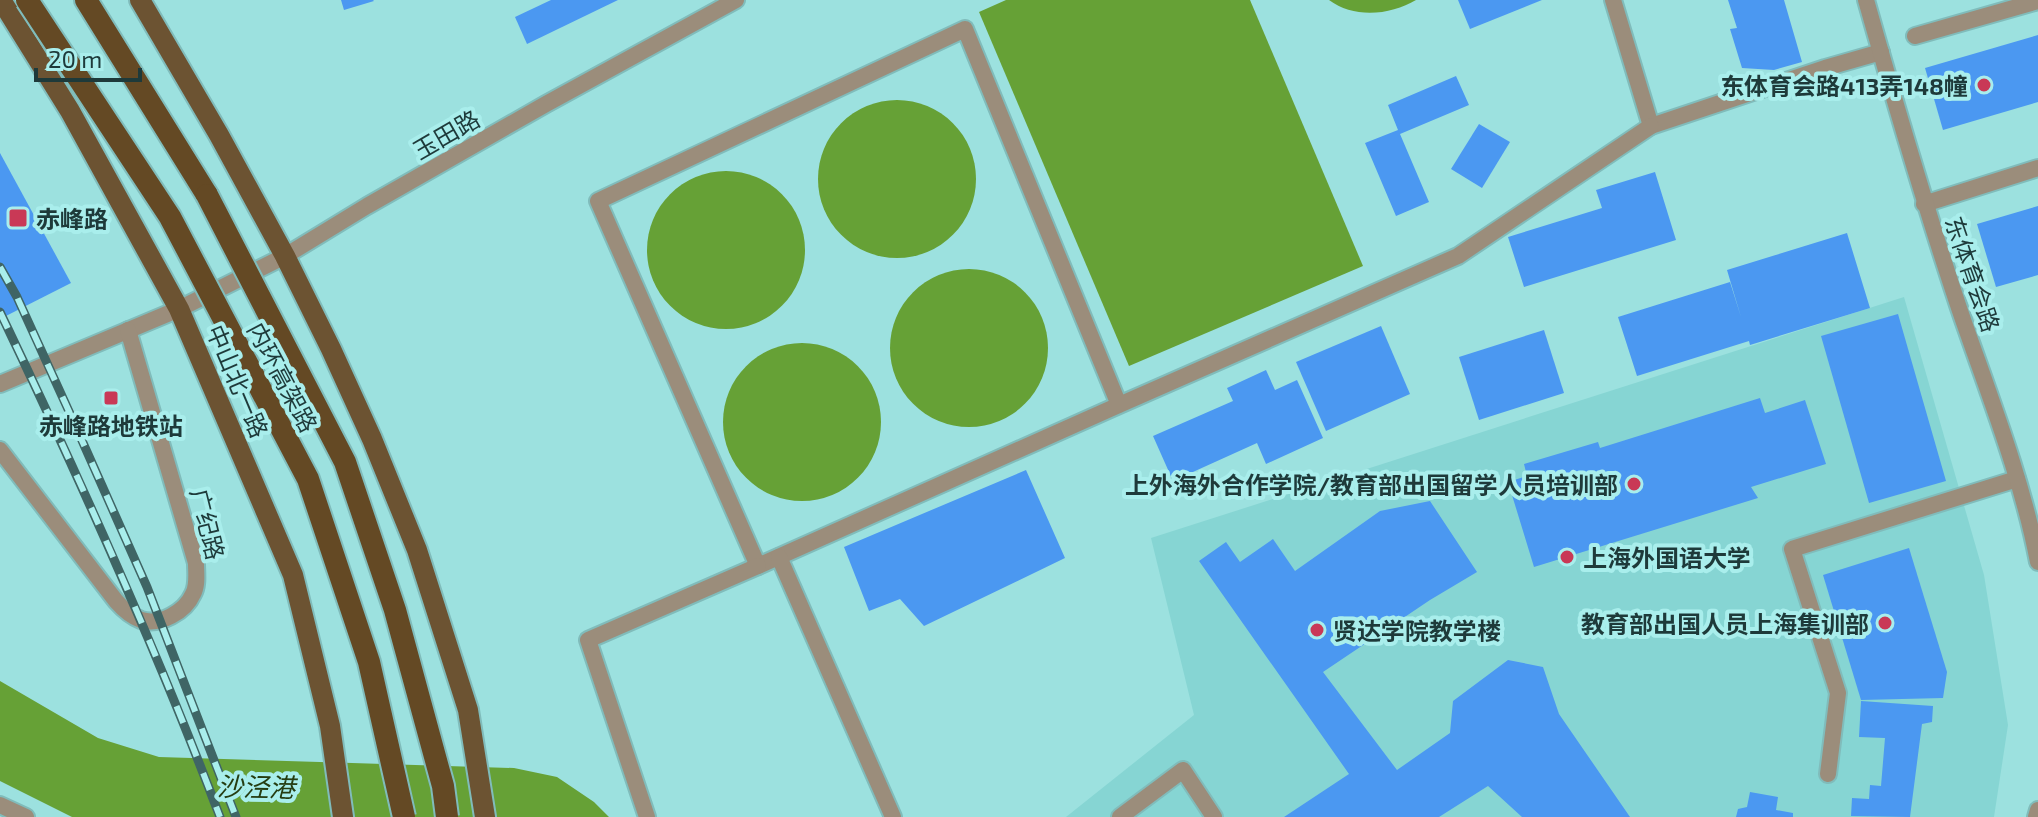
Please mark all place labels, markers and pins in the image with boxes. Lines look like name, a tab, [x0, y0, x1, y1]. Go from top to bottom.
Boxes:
place label: 东体育会路413弄148幢	[1720, 71, 1968, 100]
marker: 东体育会路413弄148幢	[1975, 76, 1993, 94]
place label: 赤峰路	[36, 204, 108, 233]
marker: 赤峰路	[7, 207, 29, 229]
marker: 赤峰路地铁站	[102, 389, 120, 407]
place label: 赤峰路地铁站	[39, 411, 183, 440]
place label: 上外海外合作学院/教育部出国留学人员培训部	[1125, 470, 1618, 499]
marker: 上外海外合作学院/教育部出国留学人员培训部	[1625, 475, 1643, 493]
place label: 上海外国语大学	[1583, 543, 1751, 572]
marker: 上海外国语大学	[1558, 548, 1576, 566]
place label: 教育部出国人员上海集训部	[1581, 609, 1869, 638]
marker: 教育部出国人员上海集训部	[1876, 614, 1894, 632]
place label: 贤达学院教学楼	[1333, 616, 1501, 645]
marker: 贤达学院教学楼	[1308, 621, 1326, 639]

